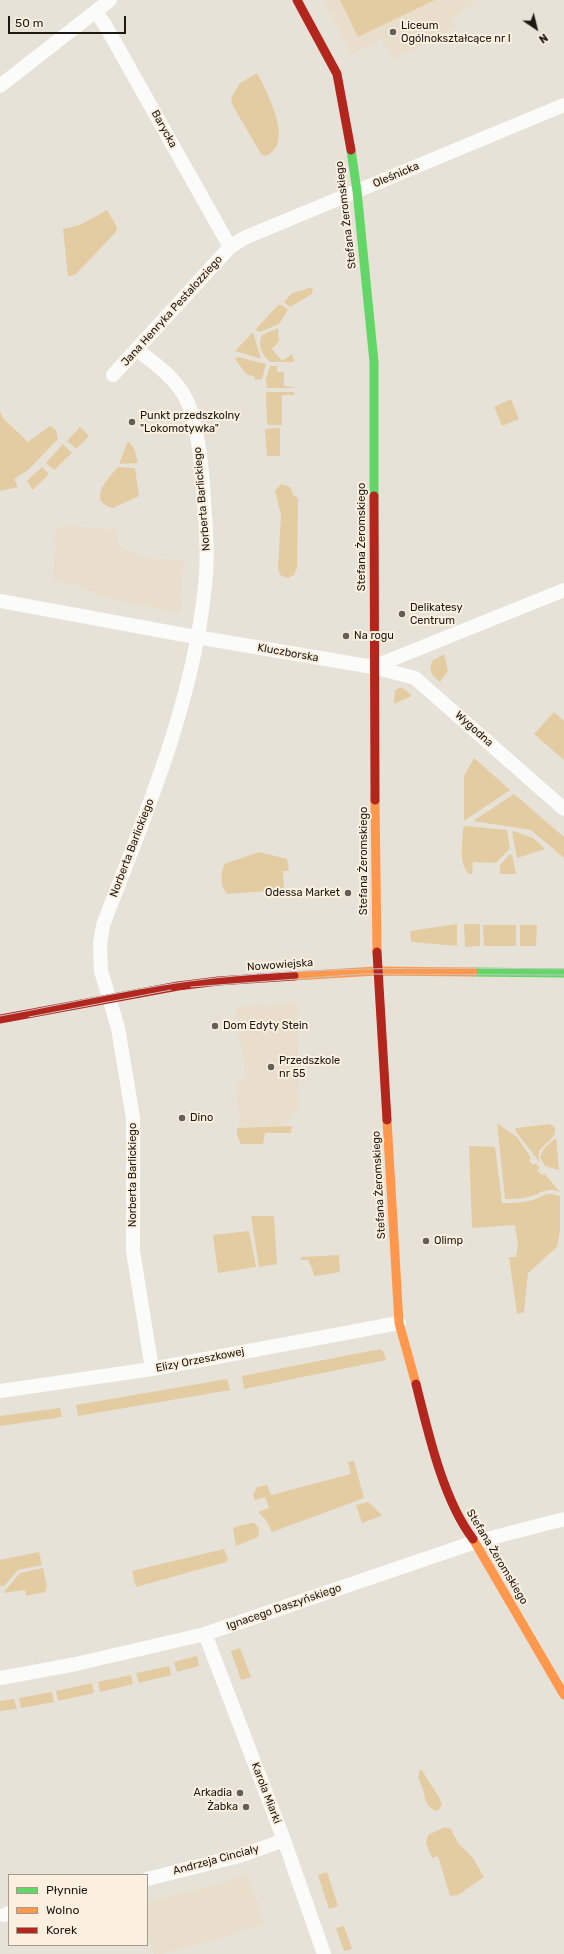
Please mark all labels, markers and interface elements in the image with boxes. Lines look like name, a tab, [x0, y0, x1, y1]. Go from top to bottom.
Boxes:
scale bar	[10, 8, 128, 34]
north arrow	[516, 8, 556, 48]
text: 50 m	[15, 16, 43, 30]
place label: Liceum Ogólnokształcące nr I	[401, 19, 511, 45]
marker: Liceum Ogólnokształcące nr I	[388, 27, 398, 37]
text: N	[536, 31, 550, 46]
street label: Barycka	[148, 108, 180, 150]
street label: Oleśnicka	[371, 159, 421, 191]
street label: Stefana Żeromskiego	[333, 160, 359, 270]
street label: Jana Henryka Pestalozziego	[119, 253, 225, 369]
place label: Punkt przedszkolny "Lokomotywka"	[140, 409, 240, 435]
marker: Punkt przedszkolny "Lokomotywka"	[127, 417, 137, 427]
street label: Norberta Barlickiego	[191, 446, 213, 552]
street label: Stefana Żeromskiego	[355, 483, 369, 591]
place label: Delikatesy Centrum	[410, 601, 463, 627]
marker: Delikatesy Centrum	[397, 609, 407, 619]
place label: Na rogu	[354, 629, 394, 643]
marker: Na rogu	[341, 631, 351, 641]
street label: Kluczborska	[256, 641, 320, 665]
street label: Wygodna	[452, 708, 496, 750]
street label: Norberta Barlickiego	[107, 797, 157, 899]
street label: Stefana Żeromskiego	[357, 807, 371, 915]
place label: Odessa Market	[265, 886, 340, 900]
marker: Odessa Market	[343, 888, 353, 898]
street label: Nowowiejska	[246, 956, 314, 974]
place label: Dom Edyty Stein	[223, 1019, 308, 1033]
marker: Dom Edyty Stein	[210, 1021, 220, 1031]
place label: Przedszkole nr 55	[279, 1054, 340, 1080]
marker: Przedszkole nr 55	[266, 1062, 276, 1072]
place label: Dino	[190, 1111, 213, 1125]
marker: Dino	[177, 1113, 187, 1123]
street label: Norberta Barlickiego	[126, 1123, 140, 1227]
street label: Stefana Żeromskiego	[370, 1130, 388, 1240]
place label: Olimp	[434, 1234, 463, 1248]
marker: Olimp	[421, 1236, 431, 1246]
street label: Elizy Orzeszkowej	[155, 1345, 245, 1375]
street label: Stefana Żeromskiego	[463, 1507, 531, 1607]
street label: Ignacego Daszyńskiego	[225, 1581, 343, 1633]
street label: Karola Miarki	[248, 1761, 284, 1825]
place label: Arkadia	[194, 1786, 232, 1800]
marker: Arkadia	[235, 1788, 245, 1798]
place label: Żabka	[207, 1800, 238, 1814]
marker: Żabka	[241, 1802, 251, 1812]
street label: Andrzeja Cinciały	[172, 1842, 260, 1878]
legend	[8, 1874, 148, 1946]
text: Płynnie	[46, 1883, 88, 1897]
text: Wolno	[46, 1903, 79, 1917]
text: Korek	[46, 1923, 77, 1937]

